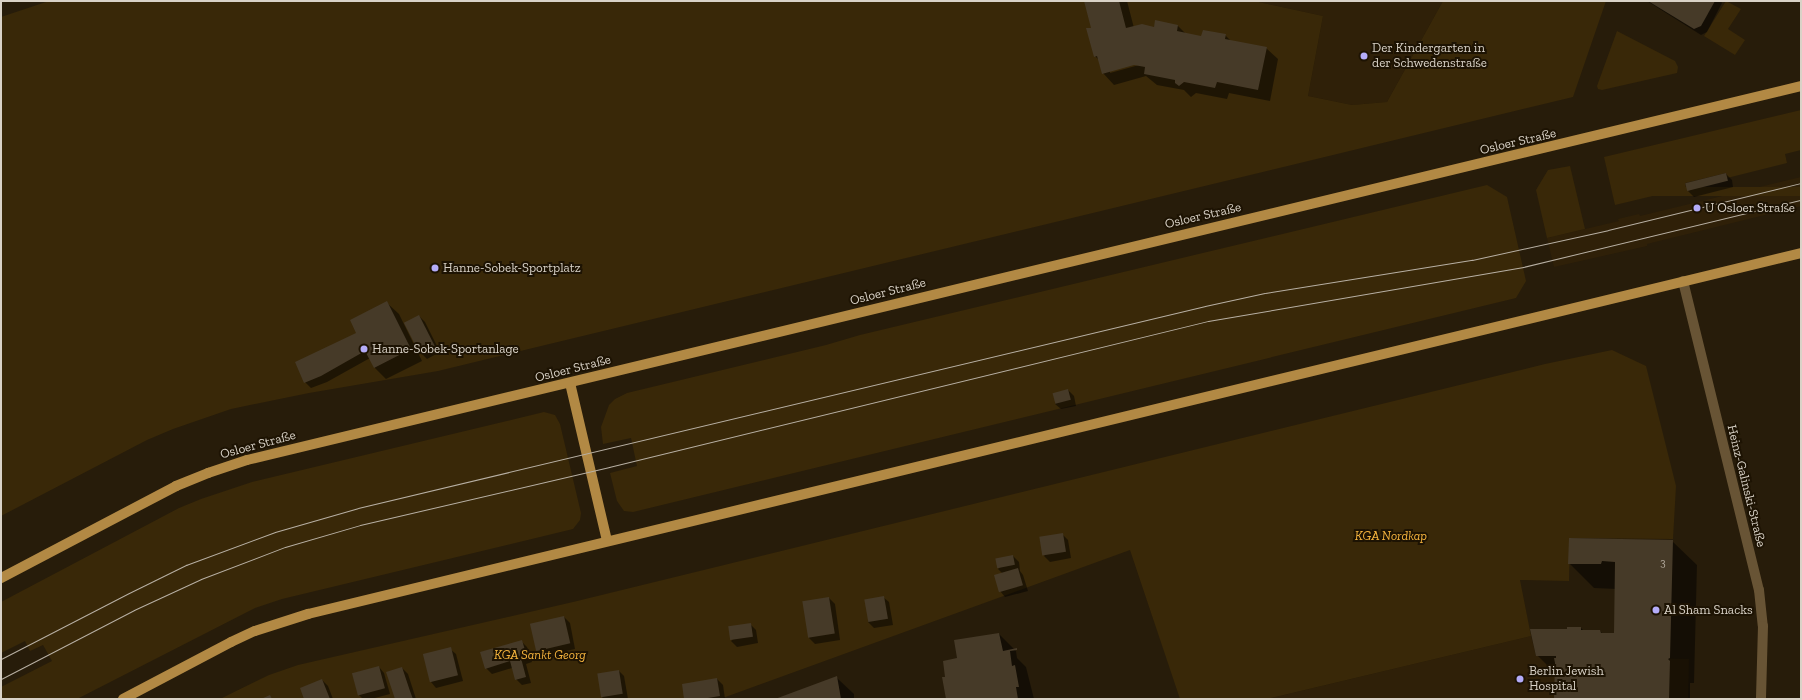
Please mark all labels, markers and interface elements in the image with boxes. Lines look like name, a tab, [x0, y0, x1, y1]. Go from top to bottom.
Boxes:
place label: Der Kindergarten in der Schwedenstraße	[1372, 41, 1487, 72]
marker: Der Kindergarten in der Schwedenstraße	[1359, 51, 1369, 61]
street label: Osloer Straße	[1478, 126, 1558, 158]
street label: Osloer Straße	[1163, 200, 1243, 232]
place label: U Osloer Straße	[1705, 200, 1795, 216]
marker: U Osloer Straße	[1692, 203, 1702, 213]
place label: Hanne-Sobek-Sportplatz	[443, 260, 581, 276]
marker: Hanne-Sobek-Sportplatz	[430, 263, 440, 273]
street label: Osloer Straße	[848, 275, 928, 309]
place label: Hanne-Sobek-Sportanlage	[372, 341, 519, 357]
marker: Hanne-Sobek-Sportanlage	[359, 344, 369, 354]
street label: Osloer Straße	[533, 352, 613, 386]
street label: Heinz-Galinski-Straße	[1723, 423, 1769, 549]
street label: Osloer Straße	[218, 427, 298, 463]
park label: KGA Nordkap	[1355, 528, 1427, 544]
house number: 3	[1660, 556, 1666, 570]
place label: Al Sham Snacks	[1664, 602, 1753, 618]
marker: Al Sham Snacks	[1651, 605, 1661, 615]
park label: KGA Sankt Georg	[494, 647, 586, 663]
place label: Berlin Jewish Hospital	[1529, 664, 1604, 695]
marker: Berlin Jewish Hospital	[1514, 673, 1526, 685]

